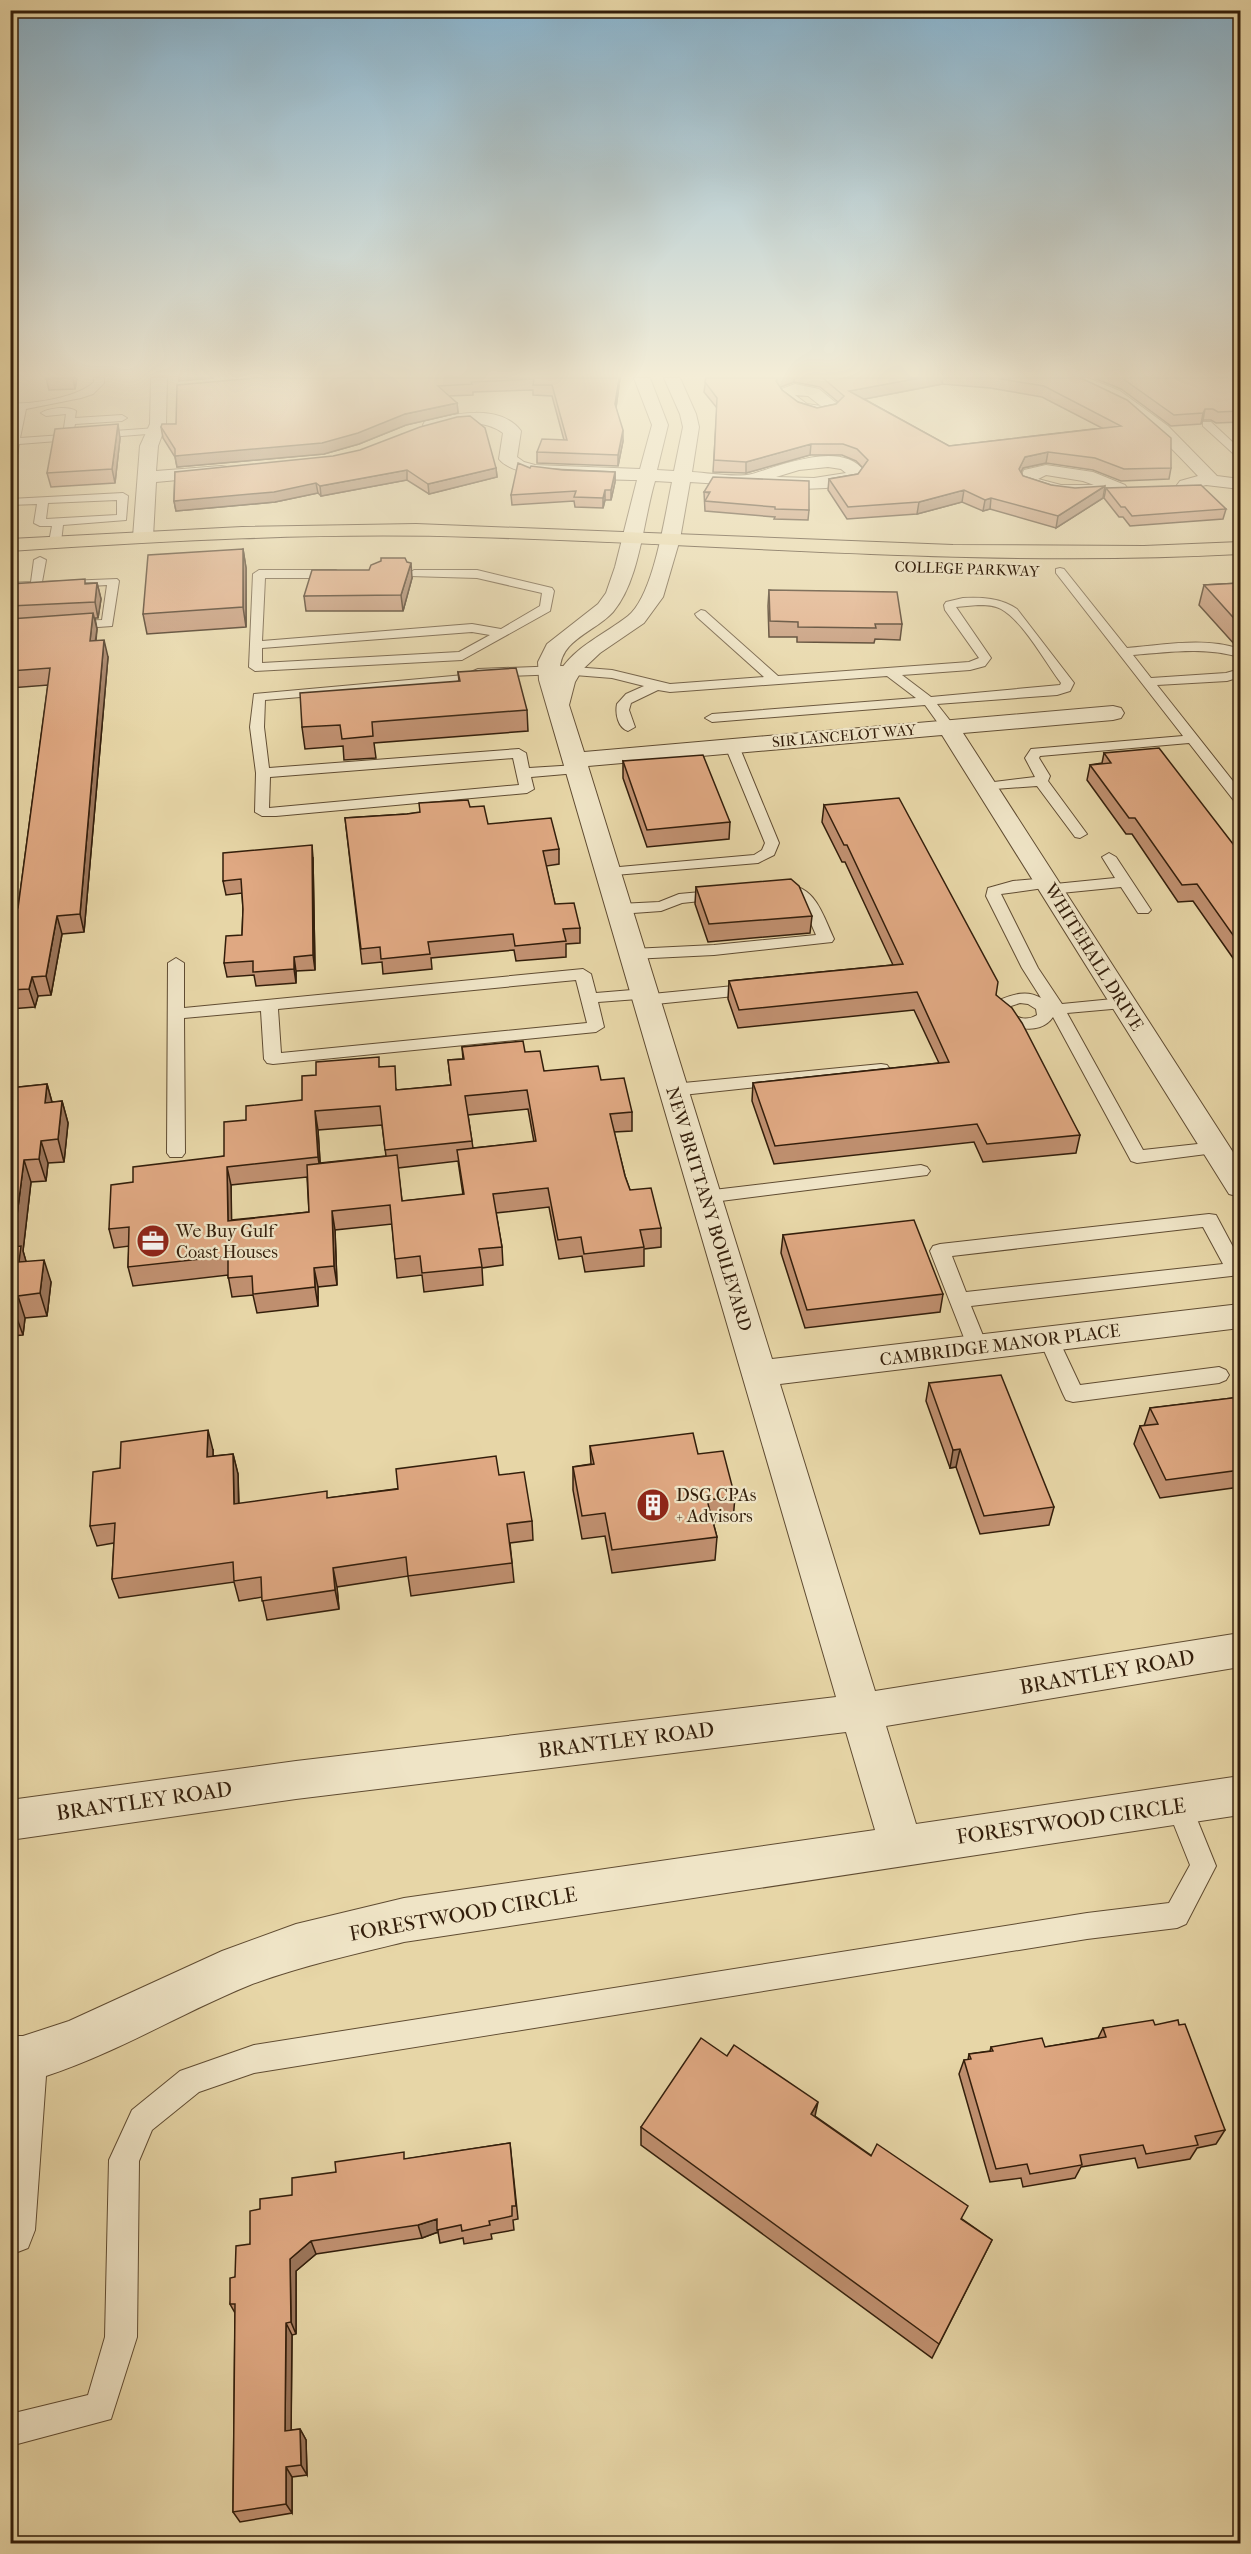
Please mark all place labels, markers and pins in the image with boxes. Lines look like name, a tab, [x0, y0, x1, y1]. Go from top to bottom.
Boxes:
place label: We Buy Gulf Coast Houses	[175, 1221, 278, 1263]
office icon: We Buy Gulf Coast Houses	[135, 1223, 171, 1259]
place label: DSG CPAs + Advisors	[676, 1485, 757, 1527]
building icon: DSG CPAs + Advisors	[635, 1487, 671, 1523]

